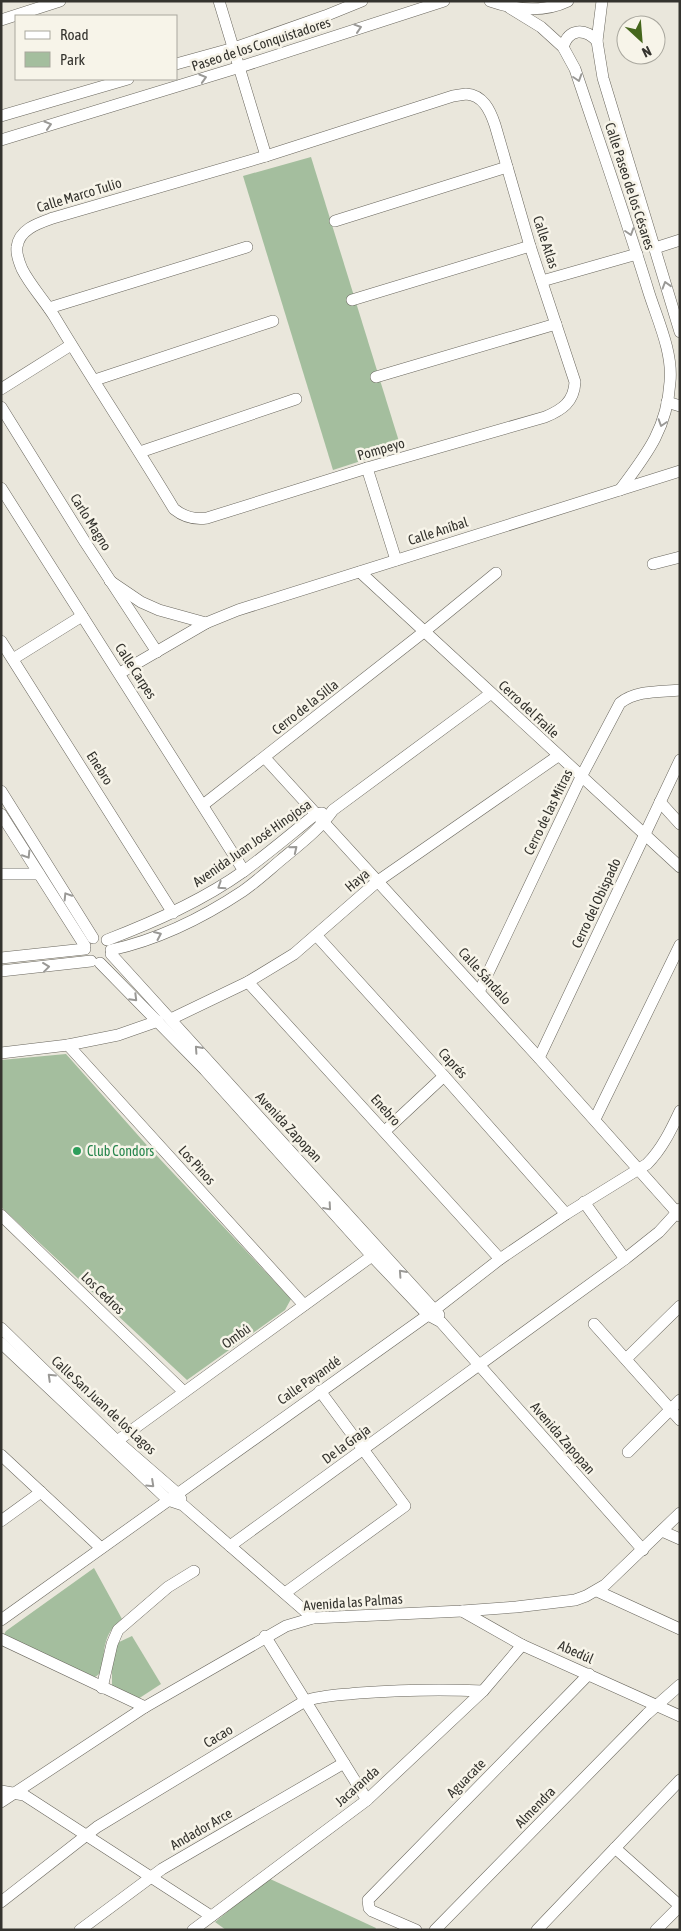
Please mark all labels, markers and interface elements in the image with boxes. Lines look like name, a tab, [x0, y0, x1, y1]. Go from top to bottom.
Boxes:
street label: Paseo de los Conquistadores	[190, 14, 333, 74]
legend	[15, 15, 178, 80]
north arrow	[616, 15, 666, 65]
one-way arrow	[353, 24, 362, 34]
text: Road	[60, 26, 89, 43]
text: N	[639, 43, 654, 61]
text: Park	[60, 51, 85, 68]
one-way arrow	[199, 74, 207, 84]
one-way arrow	[573, 74, 583, 82]
street label: Calle Paseo de los Césares	[602, 120, 658, 252]
one-way arrow	[43, 121, 51, 131]
street label: Calle Marco Tulio	[35, 175, 123, 215]
street label: Calle Atlas	[530, 214, 562, 270]
one-way arrow	[624, 228, 634, 236]
one-way arrow	[661, 282, 671, 290]
one-way arrow	[657, 418, 667, 427]
street label: Pompeyo	[356, 435, 406, 463]
street label: Carlo Magno	[67, 490, 115, 554]
street label: Calle Aníbal	[406, 514, 470, 548]
street label: Calle Carpes	[112, 640, 160, 702]
street label: Cerro de la Silla	[269, 676, 341, 738]
street label: Cerro del Fraile	[495, 677, 563, 741]
street label: Enebro	[84, 748, 116, 788]
street label: Cerro de las Mitras	[520, 766, 576, 857]
street label: Avenida Juan José Hinojosa	[190, 796, 314, 890]
one-way arrow	[289, 846, 298, 855]
one-way arrow	[21, 849, 31, 858]
street label: Cerro del Obispado	[568, 855, 624, 951]
street label: Haya	[342, 865, 372, 895]
one-way arrow	[218, 879, 227, 889]
one-way arrow	[64, 893, 74, 902]
one-way arrow	[153, 930, 162, 941]
street label: Calle Sándalo	[455, 944, 515, 1008]
one-way arrow	[42, 962, 50, 973]
one-way arrow	[129, 992, 138, 1001]
street label: Caprés	[435, 1045, 471, 1081]
one-way arrow	[195, 1046, 204, 1055]
street label: Avenida Zapopan	[252, 1089, 326, 1165]
street label: Enebro	[368, 1091, 404, 1129]
street label: Los Pinos	[175, 1142, 219, 1188]
place label: Club Condors	[87, 1143, 154, 1159]
marker: Club Condors	[71, 1145, 83, 1157]
one-way arrow	[323, 1201, 332, 1210]
street label: Los Cedros	[78, 1269, 128, 1317]
one-way arrow	[399, 1269, 408, 1278]
street label: Ombú	[218, 1320, 254, 1352]
street label: Calle San Juan de los Lagos	[48, 1352, 160, 1458]
street label: Calle Payandé	[274, 1352, 344, 1408]
one-way arrow	[48, 1374, 57, 1383]
street label: Avenida Zapopan	[527, 1399, 599, 1477]
street label: De la Graja	[319, 1421, 373, 1467]
one-way arrow	[146, 1478, 155, 1487]
street label: Avenida las Palmas	[303, 1591, 403, 1613]
street label: Abedúl	[556, 1637, 596, 1667]
street label: Cacao	[201, 1721, 235, 1751]
street label: Aguacate	[443, 1755, 489, 1801]
street label: Jacaranda	[332, 1763, 382, 1809]
street label: Almendra	[512, 1783, 558, 1831]
street label: Andador Arce	[167, 1805, 235, 1853]

